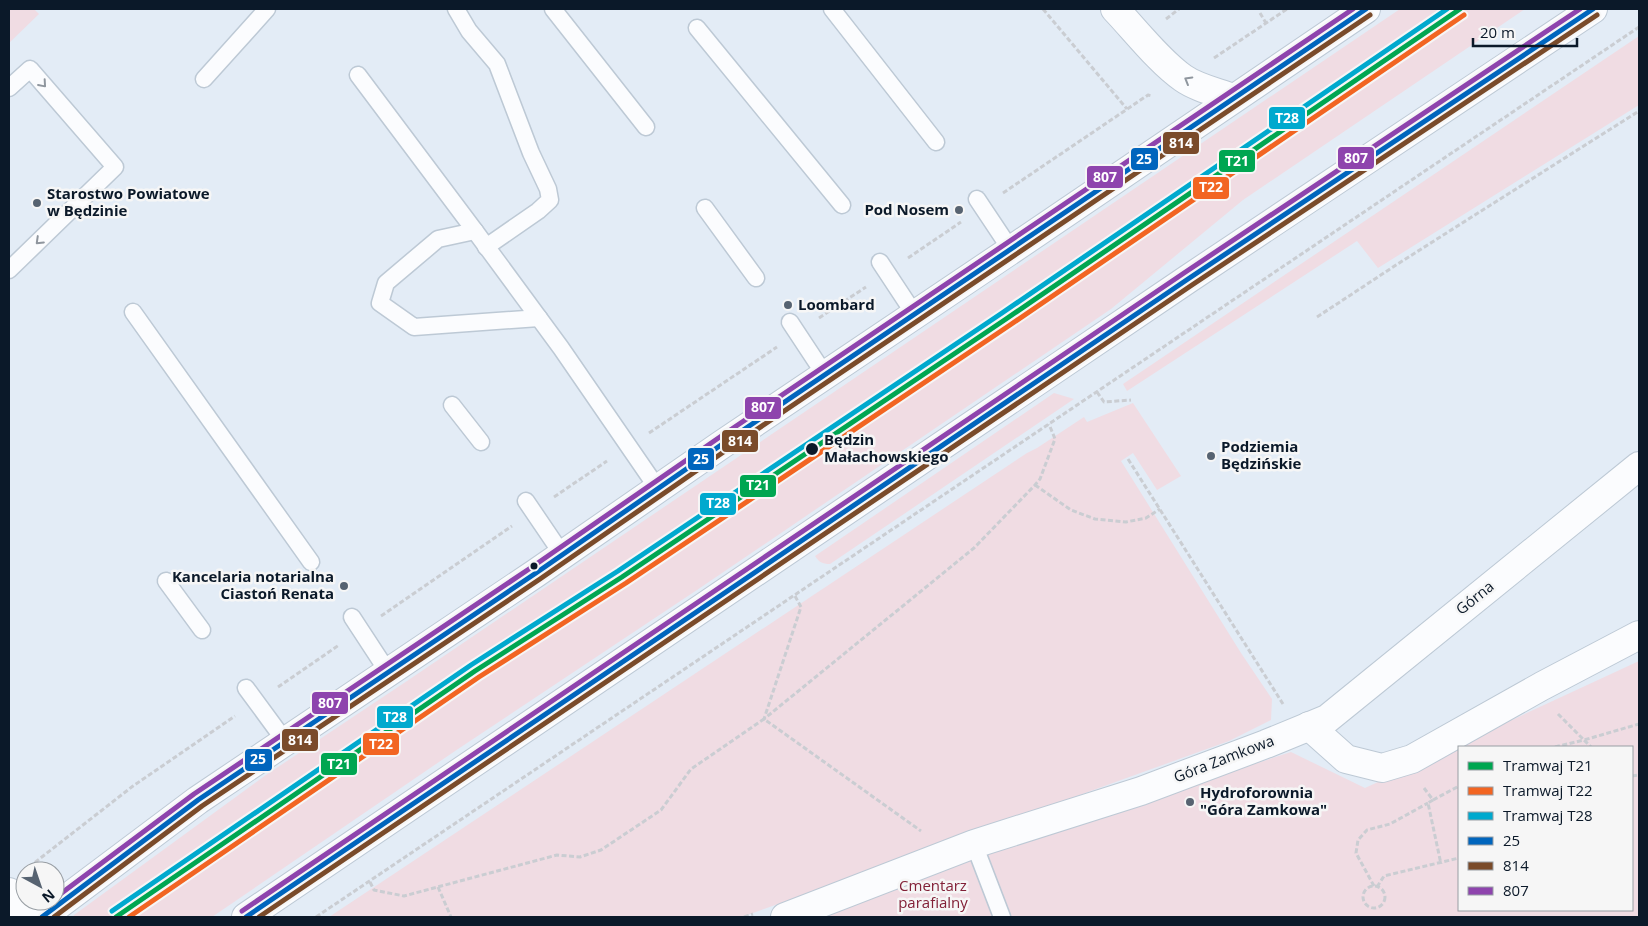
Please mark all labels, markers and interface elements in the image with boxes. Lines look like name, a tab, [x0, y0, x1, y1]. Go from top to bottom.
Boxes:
scale bar	[1473, 15, 1577, 47]
text: 20 m	[1480, 22, 1515, 42]
one-way arrow	[1185, 77, 1194, 87]
one-way arrow	[37, 78, 46, 87]
line badge: T28	[1268, 106, 1306, 130]
text: T28	[1275, 108, 1299, 127]
line badge: 814	[1162, 131, 1200, 155]
text: 814	[1169, 133, 1193, 152]
line badge: 807	[1337, 146, 1375, 170]
line badge: 25	[1130, 147, 1159, 171]
text: 807	[1344, 148, 1368, 167]
text: 25	[1136, 149, 1152, 168]
line badge: T21	[1218, 149, 1256, 173]
text: T21	[1225, 151, 1249, 170]
line badge: 807	[1086, 165, 1124, 189]
text: 807	[1093, 167, 1117, 186]
line badge: T22	[1192, 176, 1230, 200]
text: T22	[1199, 177, 1223, 196]
place label: Starostwo Powiatowe w Będzinie	[47, 183, 210, 220]
marker: Starostwo Powiatowe w Będzinie	[31, 197, 43, 209]
place label: Pod Nosem	[864, 199, 949, 219]
marker: Pod Nosem	[953, 204, 965, 216]
one-way arrow	[36, 235, 45, 244]
place label: Loombard	[798, 294, 875, 314]
marker: Loombard	[782, 299, 794, 311]
line badge: 807	[744, 396, 782, 420]
text: 807	[751, 397, 775, 416]
line badge: 814	[721, 429, 759, 453]
place label: Będzin Małachowskiego	[824, 429, 949, 466]
text: 814	[728, 431, 752, 450]
place label: Podziemia Będzińskie	[1221, 436, 1302, 473]
marker: Będzin Małachowskiego	[804, 441, 820, 457]
line badge: 25	[687, 447, 715, 471]
text: 25	[693, 449, 709, 468]
marker: Podziemia Będzińskie	[1205, 450, 1217, 462]
line badge: T21	[739, 474, 777, 498]
text: T21	[746, 475, 770, 494]
line badge: T28	[699, 492, 737, 516]
text: T28	[706, 493, 730, 512]
unlabelled marker	[529, 561, 539, 571]
place label: Kancelaria notarialna Ciastoń Renata	[172, 566, 334, 603]
street label: Górna	[1451, 576, 1498, 619]
marker: Kancelaria notarialna Ciastoń Renata	[338, 580, 350, 592]
line badge: 807	[311, 691, 349, 715]
text: 807	[318, 693, 342, 712]
line badge: T28	[376, 705, 414, 729]
text: T28	[383, 707, 407, 726]
line badge: 814	[281, 728, 319, 752]
text: 814	[288, 730, 312, 749]
street label: Góra Zamkowa	[1171, 730, 1277, 786]
line badge: T22	[362, 732, 400, 756]
text: T22	[369, 734, 393, 753]
legend	[1458, 746, 1633, 911]
line badge: 25	[244, 748, 273, 772]
text: 25	[250, 749, 266, 768]
line badge: T21	[320, 752, 358, 776]
text: T21	[327, 754, 351, 773]
text: Tramwaj T21	[1503, 755, 1593, 775]
text: Tramwaj T22	[1503, 780, 1593, 800]
place label: Hydroforownia "Góra Zamkowa"	[1200, 782, 1327, 819]
marker: Hydroforownia "Góra Zamkowa"	[1184, 796, 1196, 808]
text: Tramwaj T28	[1503, 805, 1593, 825]
text: 25	[1503, 830, 1520, 850]
text: 814	[1503, 855, 1529, 875]
north arrow	[15, 861, 65, 911]
park label: Cmentarz parafialny	[898, 875, 968, 912]
text: 807	[1503, 880, 1529, 900]
text: N	[38, 885, 59, 907]

